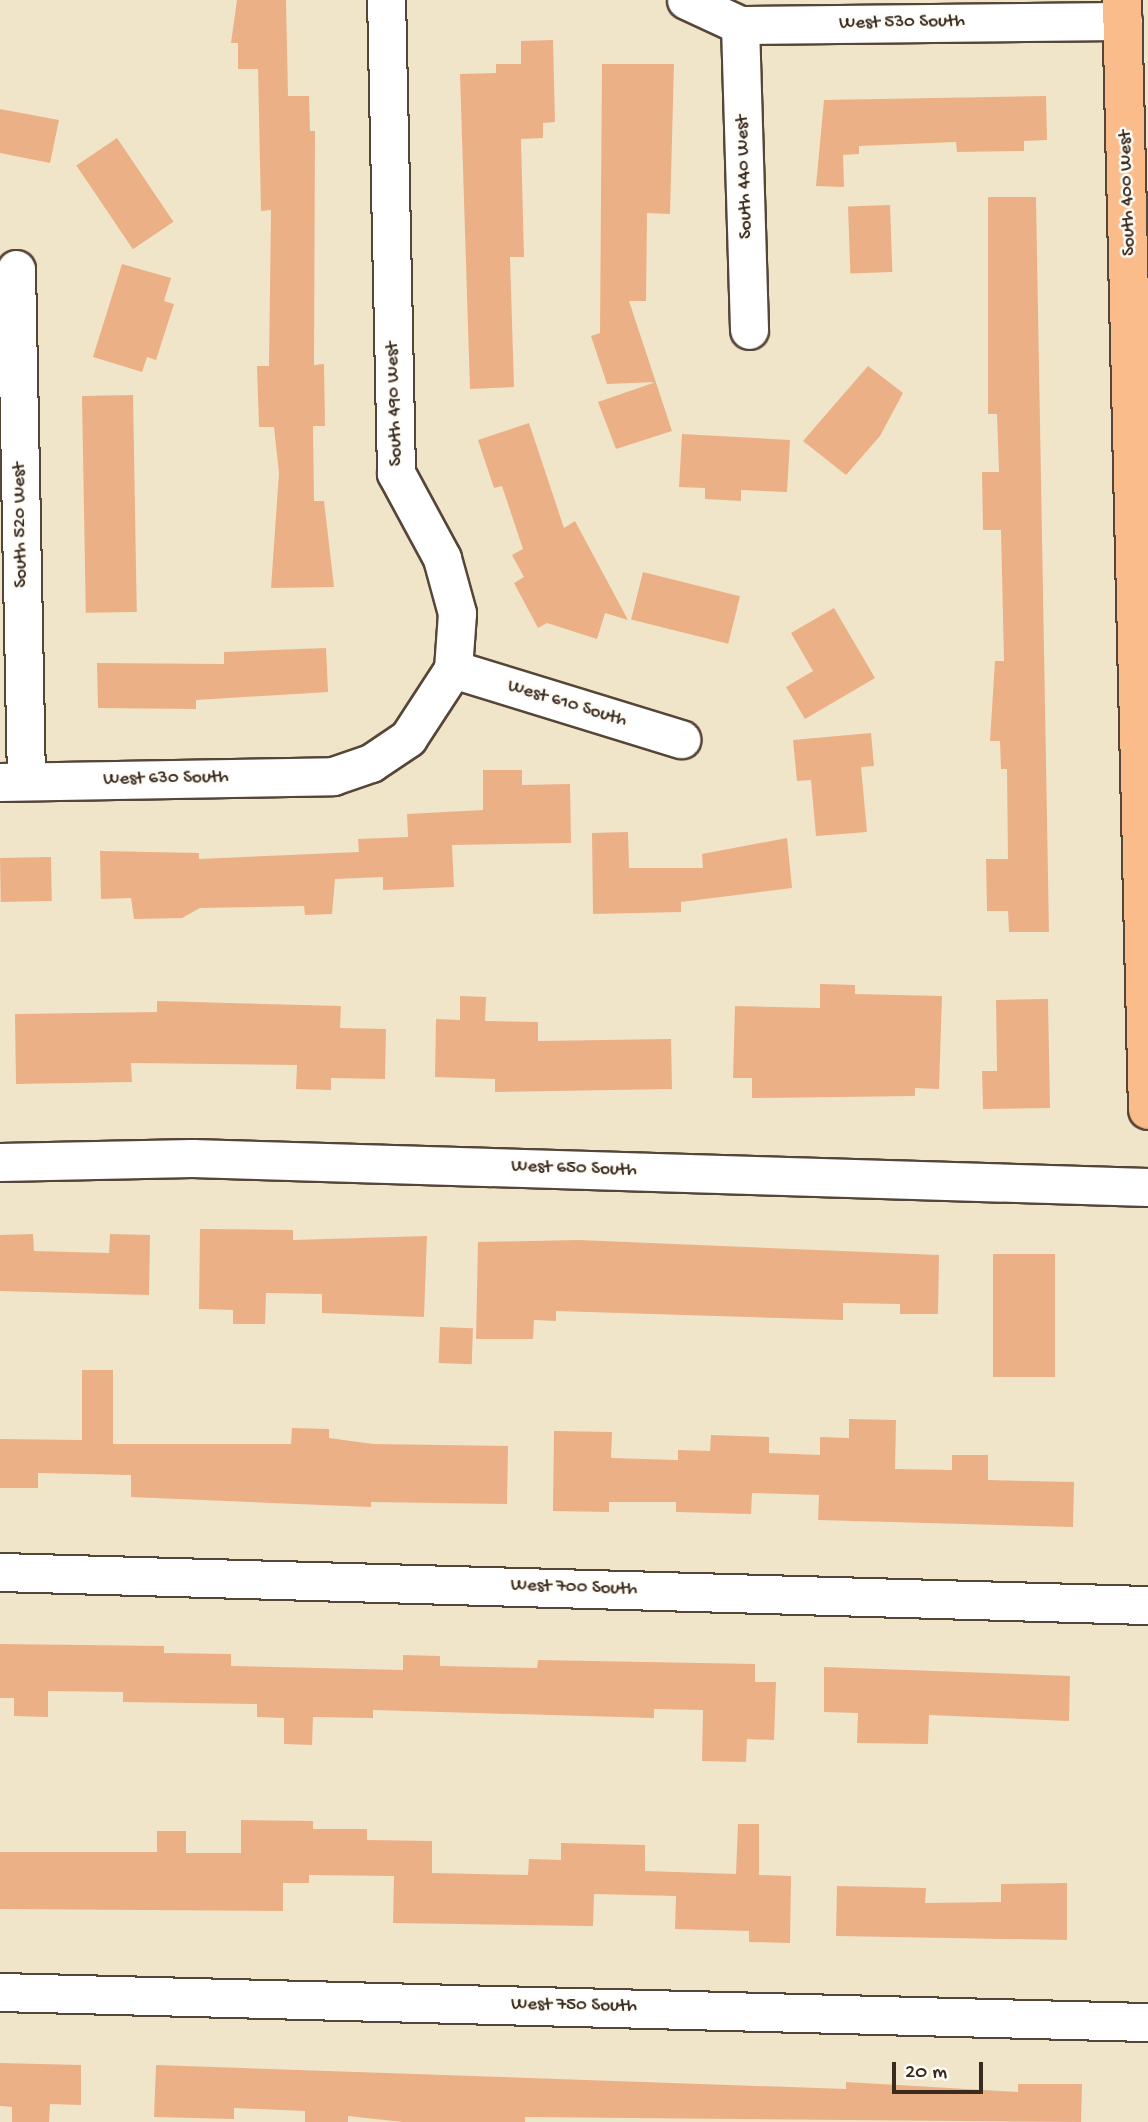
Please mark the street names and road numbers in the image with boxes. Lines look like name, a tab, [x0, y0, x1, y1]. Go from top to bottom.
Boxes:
street label: West 530 South	[839, 11, 965, 35]
street label: South 440 West	[731, 115, 759, 239]
street label: South 400 West	[1114, 130, 1142, 256]
street label: South 490 West	[381, 341, 409, 467]
street label: South 520 West	[9, 462, 33, 588]
street label: West 610 South	[505, 675, 629, 733]
street label: West 630 South	[103, 767, 229, 791]
street label: West 650 South	[511, 1155, 637, 1183]
street label: West 700 South	[510, 1574, 638, 1602]
street label: West 750 South	[511, 1994, 637, 2018]

